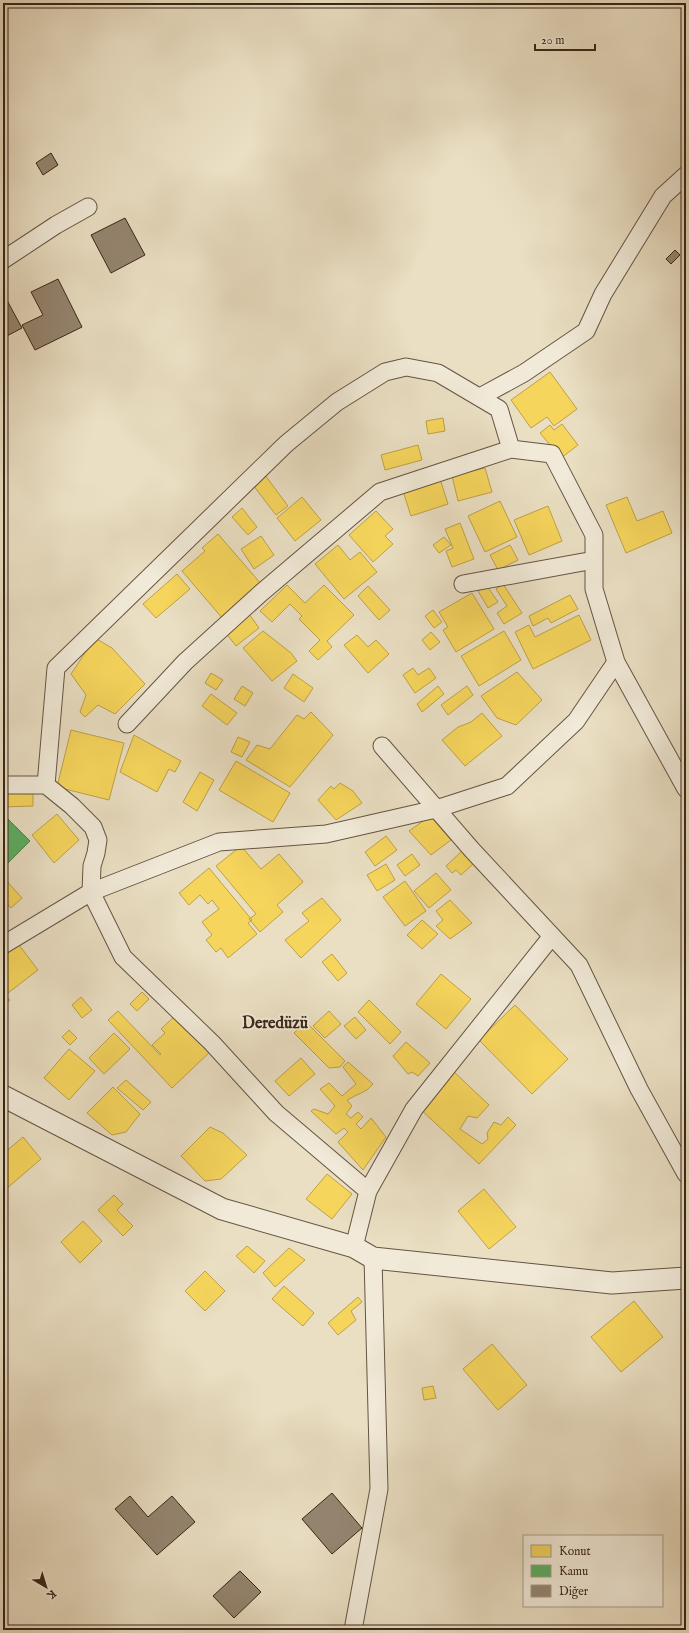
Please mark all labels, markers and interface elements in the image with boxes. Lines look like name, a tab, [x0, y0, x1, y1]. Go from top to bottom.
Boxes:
scale bar	[535, 26, 595, 52]
text: 20 m	[541, 33, 564, 48]
district label: Deredüzü	[242, 1014, 309, 1034]
legend	[523, 1535, 663, 1607]
text: Konut	[559, 1544, 591, 1559]
text: Kamu	[559, 1564, 588, 1579]
north arrow	[26, 1567, 66, 1607]
text: Diğer	[559, 1584, 589, 1599]
text: K	[43, 1586, 59, 1603]

